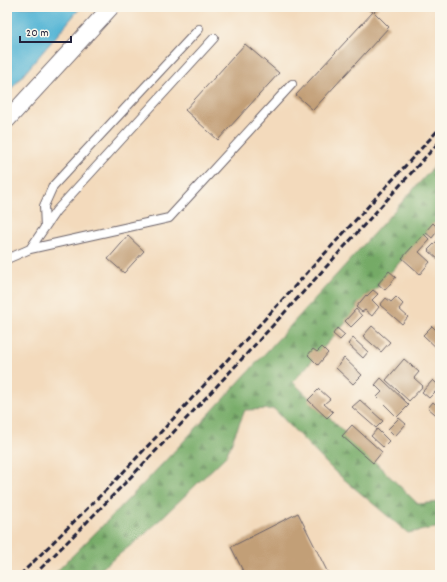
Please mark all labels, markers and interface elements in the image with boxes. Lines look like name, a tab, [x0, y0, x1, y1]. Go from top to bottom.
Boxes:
scale bar	[20, 18, 71, 44]
text: 20 m	[26, 25, 49, 42]

